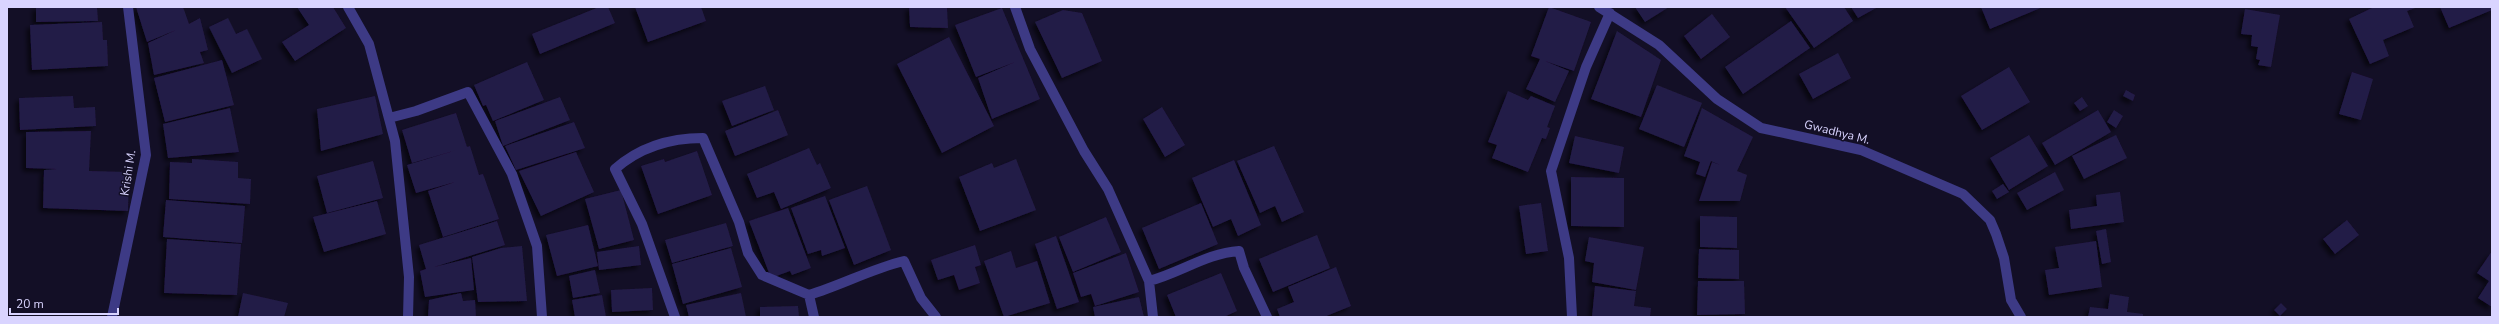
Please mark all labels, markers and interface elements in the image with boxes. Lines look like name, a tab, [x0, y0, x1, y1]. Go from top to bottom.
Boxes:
street label: Gwadhya M.	[1802, 116, 1872, 148]
street label: Krishi M.	[116, 149, 140, 197]
scale bar	[10, 290, 118, 316]
text: 20 m	[16, 296, 44, 312]

